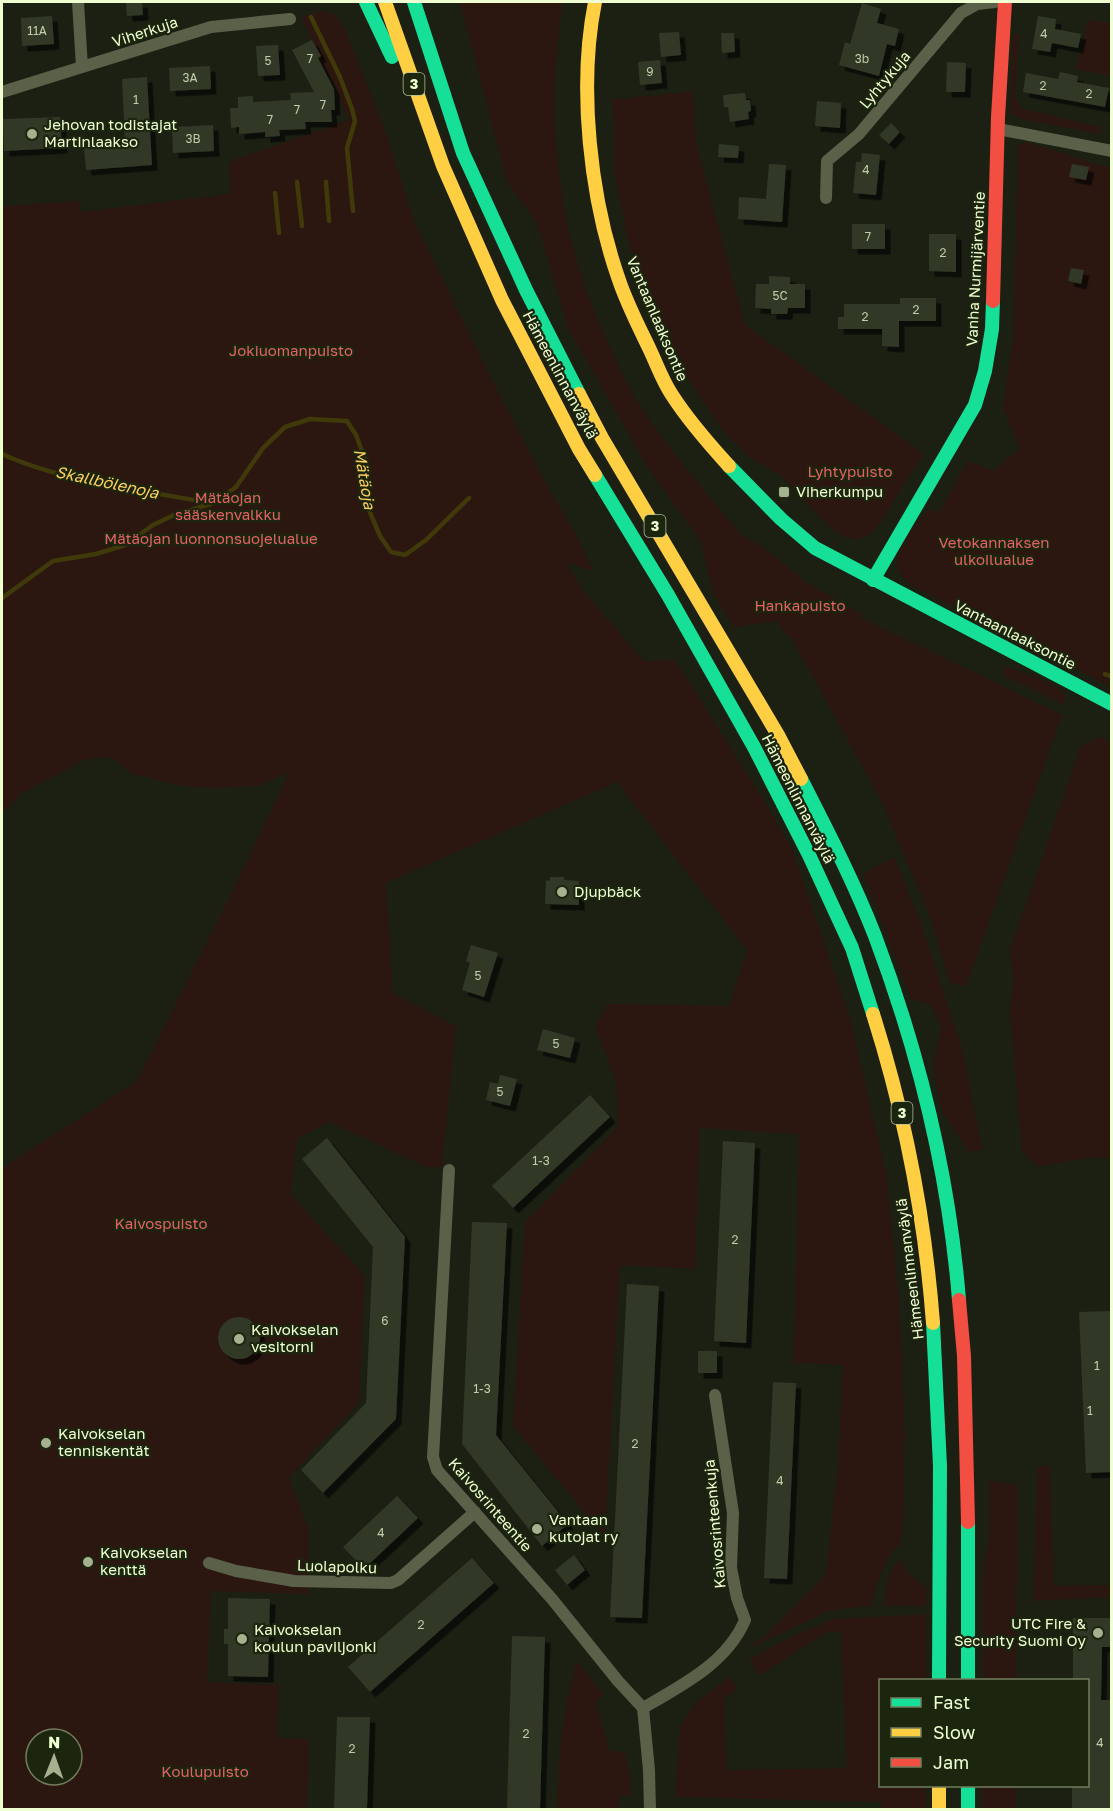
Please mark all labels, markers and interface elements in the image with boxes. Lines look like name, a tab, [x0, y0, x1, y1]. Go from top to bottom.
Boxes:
street label: Viherkuja	[110, 12, 180, 50]
house number: 11A	[27, 23, 47, 38]
house number: 4	[1040, 26, 1048, 41]
street label: Lyhtykuja	[855, 47, 913, 112]
house number: 7	[307, 51, 313, 66]
house number: 3b	[855, 51, 869, 66]
house number: 5	[265, 53, 272, 68]
house number: 9	[646, 64, 654, 79]
house number: 3A	[182, 70, 198, 85]
road number: 3	[404, 73, 424, 95]
house number: 2	[1040, 78, 1047, 93]
house number: 2	[1086, 86, 1093, 101]
house number: 1	[133, 92, 139, 107]
house number: 7	[320, 97, 326, 112]
house number: 7	[294, 102, 300, 117]
house number: 7	[267, 112, 273, 127]
place label: Jehovan todistajat Martinlaakso	[44, 115, 177, 150]
marker: Jehovan todistajat Martinlaakso	[25, 127, 39, 141]
house number: 3B	[185, 131, 201, 146]
house number: 4	[862, 162, 870, 177]
street label: Vanha Nurmijärventie	[962, 191, 988, 347]
house number: 7	[865, 229, 871, 244]
house number: 2	[940, 245, 947, 260]
street label: Vantaanlaaksontie	[623, 253, 692, 384]
house number: 5C	[772, 288, 788, 303]
house number: 2	[913, 302, 920, 317]
street label: Hämeenlinnanväylä	[520, 307, 602, 442]
house number: 2	[862, 309, 869, 324]
park label: Jokiuomanpuisto	[229, 341, 353, 359]
water label: Mätäoja	[350, 447, 380, 512]
water label: Skallbölenoja	[54, 461, 161, 503]
park label: Lyhtypuisto	[808, 462, 892, 480]
place label: Viherkumpu	[796, 482, 883, 500]
marker: Viherkumpu	[777, 485, 791, 499]
park label: Mätäojan sääskenvalkku	[175, 488, 281, 523]
road number: 3	[644, 515, 666, 537]
park label: Mätäojan luonnonsuojelualue	[104, 529, 318, 547]
park label: Vetokannaksen ulkoilualue	[939, 533, 1049, 568]
park label: Hankapuisto	[754, 596, 846, 614]
street label: Vantaanlaaksontie	[952, 596, 1079, 673]
street label: Hämeenlinnanväylä	[759, 731, 839, 866]
place label: Djupbäck	[574, 882, 642, 900]
marker: Djupbäck	[555, 885, 569, 899]
house number: 5	[475, 968, 482, 983]
house number: 5	[553, 1036, 560, 1051]
house number: 5	[497, 1084, 504, 1099]
road number: 3	[892, 1102, 912, 1124]
house number: 1-3	[532, 1153, 550, 1168]
street label: Hämeenlinnanväylä	[891, 1197, 927, 1341]
park label: Kaivospuisto	[114, 1214, 208, 1232]
house number: 2	[732, 1232, 739, 1247]
house number: 6	[381, 1313, 389, 1328]
place label: Kaivokselan vesitorni	[251, 1320, 338, 1355]
marker: Kaivokselan vesitorni	[232, 1332, 246, 1346]
house number: 1	[1094, 1358, 1100, 1373]
house number: 1-3	[473, 1381, 491, 1396]
house number: 1	[1087, 1403, 1093, 1418]
place label: Kaivokselan tenniskentät	[58, 1424, 149, 1459]
marker: Kaivokselan tenniskentät	[39, 1436, 53, 1450]
house number: 2	[632, 1436, 639, 1451]
street label: Kaivosrinteentie	[445, 1454, 536, 1555]
street label: Kaivosrinteenkuja	[699, 1459, 729, 1589]
house number: 4	[776, 1473, 784, 1488]
place label: Vantaan kutojat ry	[549, 1510, 619, 1545]
marker: Vantaan kutojat ry	[530, 1522, 544, 1536]
house number: 4	[377, 1525, 385, 1540]
place label: Kaivokselan kenttä	[100, 1543, 187, 1578]
marker: Kaivokselan kenttä	[81, 1555, 95, 1569]
street label: Luolapolku	[297, 1556, 377, 1576]
place label: UTC Fire & Security Suomi Oy	[954, 1614, 1087, 1649]
house number: 2	[418, 1617, 425, 1632]
place label: Kaivokselan koulun paviljonki	[254, 1620, 376, 1655]
marker: UTC Fire & Security Suomi Oy	[1091, 1626, 1105, 1640]
marker: Kaivokselan koulun paviljonki	[235, 1632, 249, 1646]
legend	[879, 1679, 1089, 1787]
text: Fast	[933, 1691, 970, 1713]
text: Slow	[933, 1721, 976, 1743]
house number: 2	[523, 1726, 530, 1741]
north arrow	[24, 1727, 84, 1787]
text: N	[48, 1732, 61, 1752]
house number: 4	[1096, 1735, 1104, 1750]
house number: 2	[349, 1741, 356, 1756]
text: Jam	[933, 1751, 969, 1773]
park label: Koulupuisto	[161, 1762, 249, 1780]

